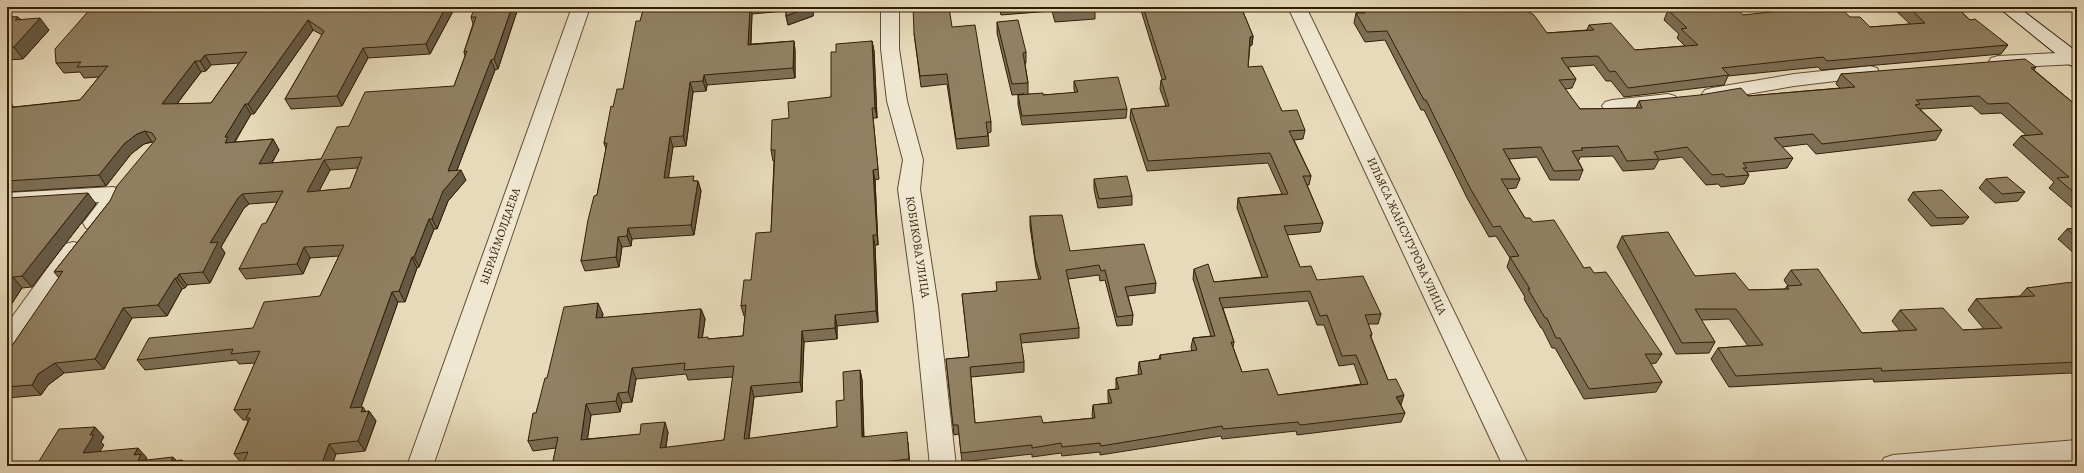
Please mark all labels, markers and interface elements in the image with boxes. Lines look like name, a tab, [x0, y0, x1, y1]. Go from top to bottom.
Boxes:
street label: ИЛЬЯСА ЖАНСУГУРОВА УЛИЦА	[1363, 155, 1451, 318]
street label: ЫБРАЙМОЛДАЕВА	[476, 185, 524, 287]
street label: КОБИКОВА УЛИЦА	[902, 195, 934, 300]

